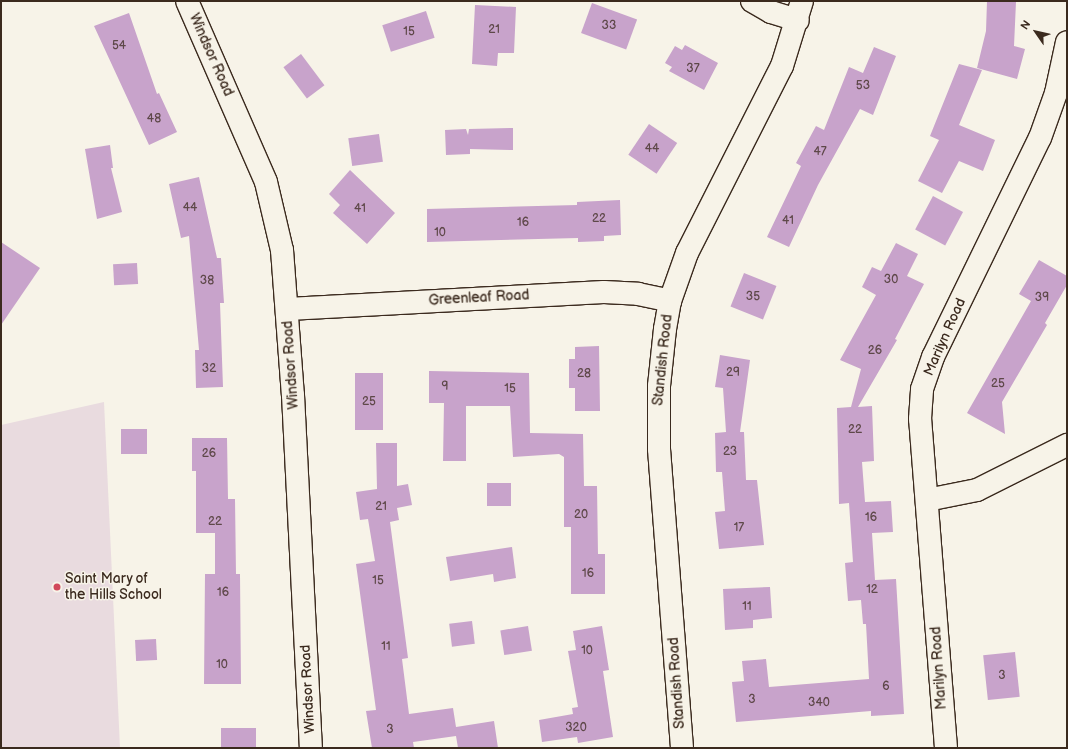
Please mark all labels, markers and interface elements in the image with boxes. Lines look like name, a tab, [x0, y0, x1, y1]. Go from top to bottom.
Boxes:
street label: Windsor Road	[185, 11, 237, 99]
north arrow	[1016, 12, 1056, 52]
text: N	[1018, 18, 1033, 32]
house number: 33	[602, 19, 616, 33]
house number: 21	[488, 23, 500, 37]
house number: 15	[403, 25, 415, 39]
house number: 54	[112, 39, 126, 53]
house number: 37	[686, 62, 700, 76]
house number: 53	[856, 79, 870, 93]
house number: 48	[147, 112, 161, 126]
house number: 44	[645, 142, 659, 156]
house number: 47	[813, 145, 827, 159]
house number: 44	[183, 201, 197, 215]
house number: 41	[354, 202, 366, 216]
house number: 22	[592, 212, 606, 226]
house number: 41	[782, 214, 794, 228]
house number: 16	[517, 216, 529, 230]
house number: 10	[434, 226, 446, 240]
house number: 30	[884, 273, 898, 287]
house number: 38	[200, 274, 214, 288]
street label: Greenleaf Road	[428, 287, 530, 309]
house number: 35	[746, 290, 760, 304]
house number: 39	[1035, 291, 1049, 305]
street label: Marilyn Road	[920, 296, 970, 378]
street label: Standish Road	[650, 313, 676, 407]
street label: Windsor Road	[280, 320, 302, 410]
house number: 26	[868, 344, 882, 358]
house number: 32	[202, 362, 216, 376]
house number: 29	[726, 366, 740, 380]
house number: 28	[577, 367, 591, 381]
house number: 25	[991, 377, 1005, 391]
house number: 9	[442, 380, 448, 394]
house number: 15	[504, 382, 516, 396]
house number: 25	[362, 395, 376, 409]
house number: 22	[848, 423, 862, 437]
house number: 23	[723, 445, 737, 459]
house number: 26	[202, 447, 216, 461]
house number: 21	[375, 500, 387, 514]
house number: 20	[574, 508, 588, 522]
house number: 16	[865, 511, 877, 525]
house number: 22	[208, 515, 222, 529]
house number: 17	[734, 521, 744, 535]
house number: 16	[582, 567, 594, 581]
place label: Saint Mary of the Hills School	[65, 571, 162, 604]
house number: 15	[372, 574, 384, 588]
marker: Saint Mary of the Hills School	[52, 582, 62, 592]
house number: 12	[866, 583, 878, 597]
house number: 16	[217, 586, 229, 600]
house number: 11	[742, 600, 752, 614]
street label: Marilyn Road	[928, 626, 950, 710]
street label: Standish Road	[665, 637, 689, 729]
house number: 11	[381, 640, 391, 654]
street label: Windsor Road	[297, 644, 319, 734]
house number: 10	[581, 644, 593, 658]
house number: 10	[216, 658, 228, 672]
house number: 3	[998, 669, 1006, 683]
house number: 6	[882, 680, 890, 694]
house number: 3	[748, 693, 756, 707]
house number: 340	[808, 696, 830, 710]
house number: 320	[565, 721, 587, 735]
house number: 3	[386, 723, 394, 737]

